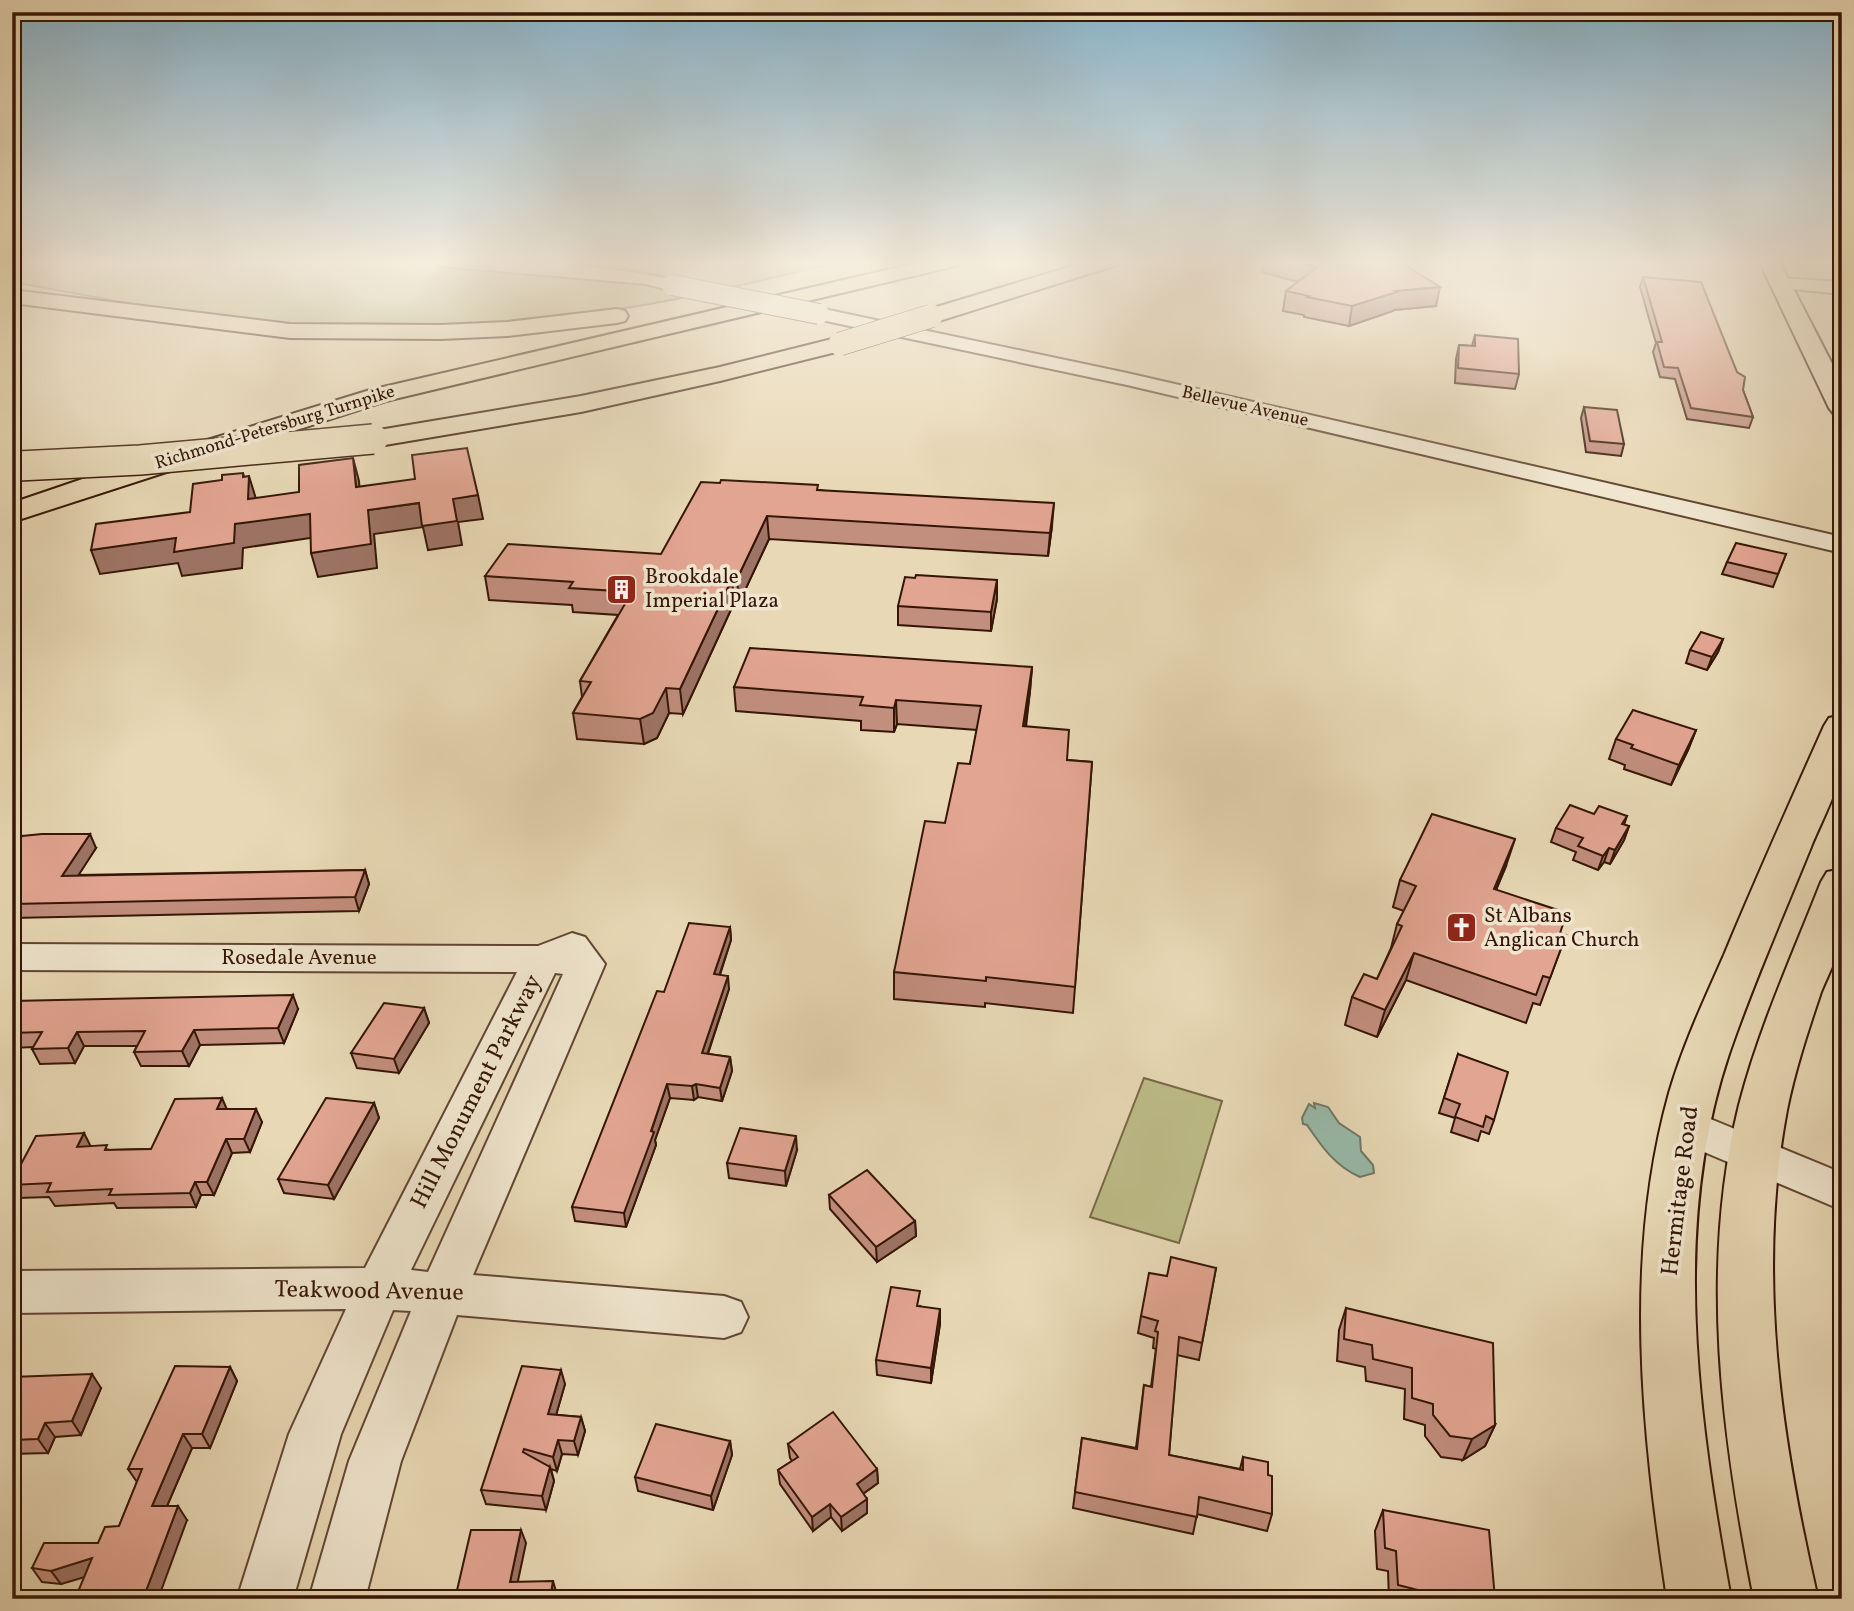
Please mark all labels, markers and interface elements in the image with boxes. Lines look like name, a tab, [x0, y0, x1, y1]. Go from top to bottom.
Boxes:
street label: Richmond-Petersburg Turnpike	[152, 380, 398, 476]
street label: Bellevue Avenue	[1179, 380, 1311, 434]
place label: Brookdale Imperial Plaza	[645, 563, 779, 616]
building icon: Brookdale Imperial Plaza	[605, 572, 639, 606]
place label: St Albans Anglican Church	[1484, 902, 1639, 955]
church icon: St Albans Anglican Church	[1444, 911, 1478, 945]
street label: Rosedale Avenue	[221, 944, 377, 973]
street label: Hill Monument Parkway	[403, 969, 551, 1215]
street label: Hermitage Road	[1654, 1104, 1708, 1278]
street label: Teakwood Avenue	[274, 1273, 464, 1311]

